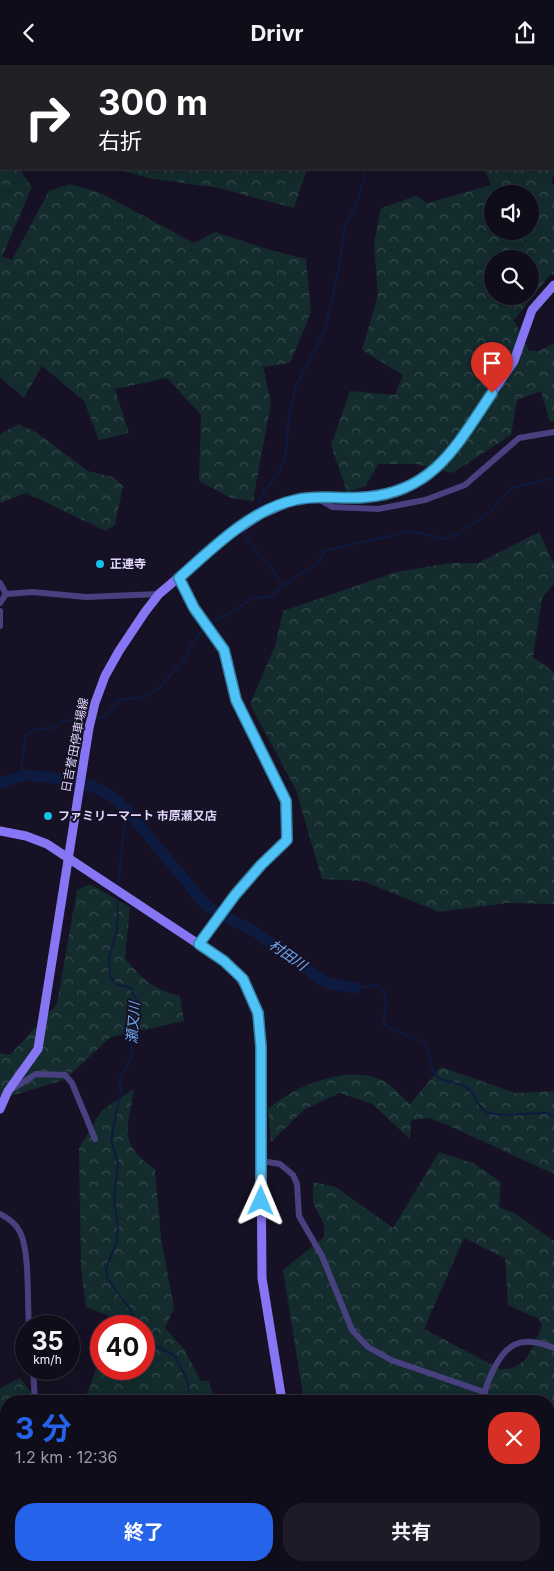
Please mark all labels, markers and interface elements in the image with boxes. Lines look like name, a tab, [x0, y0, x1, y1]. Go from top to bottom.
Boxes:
icon: back	[15, 19, 43, 47]
icon: share	[511, 19, 539, 47]
text: Drivr	[250, 20, 304, 46]
text: 300 m	[98, 81, 208, 123]
icon: right	[15, 85, 80, 150]
text: 右折	[98, 128, 142, 154]
map controls	[484, 185, 539, 305]
button: sound	[484, 185, 539, 240]
button: search	[484, 250, 539, 305]
pin	[471, 342, 513, 393]
icon: arrive	[478, 349, 506, 377]
place label: 正連寺	[110, 556, 146, 571]
marker: 正連寺	[94, 558, 106, 570]
street label: 日吉誉田停車場線	[58, 696, 91, 793]
place label: ファミリーマート 市原瀬又店	[58, 808, 217, 823]
marker: ファミリーマート 市原瀬又店	[42, 810, 54, 822]
water label: 村田川	[266, 936, 312, 975]
water label: 瀬又川	[123, 999, 143, 1045]
position arrow	[234, 1174, 286, 1226]
speed limit sign: 40	[90, 1315, 155, 1380]
text: 35	[31, 1326, 64, 1356]
text: km/h	[33, 1352, 62, 1367]
text: 3 分	[15, 1410, 71, 1446]
button: close	[488, 1412, 540, 1464]
text: 1.2 km · 12:36	[15, 1447, 117, 1467]
button: 終了	[15, 1503, 273, 1561]
button: 共有	[283, 1503, 540, 1561]

